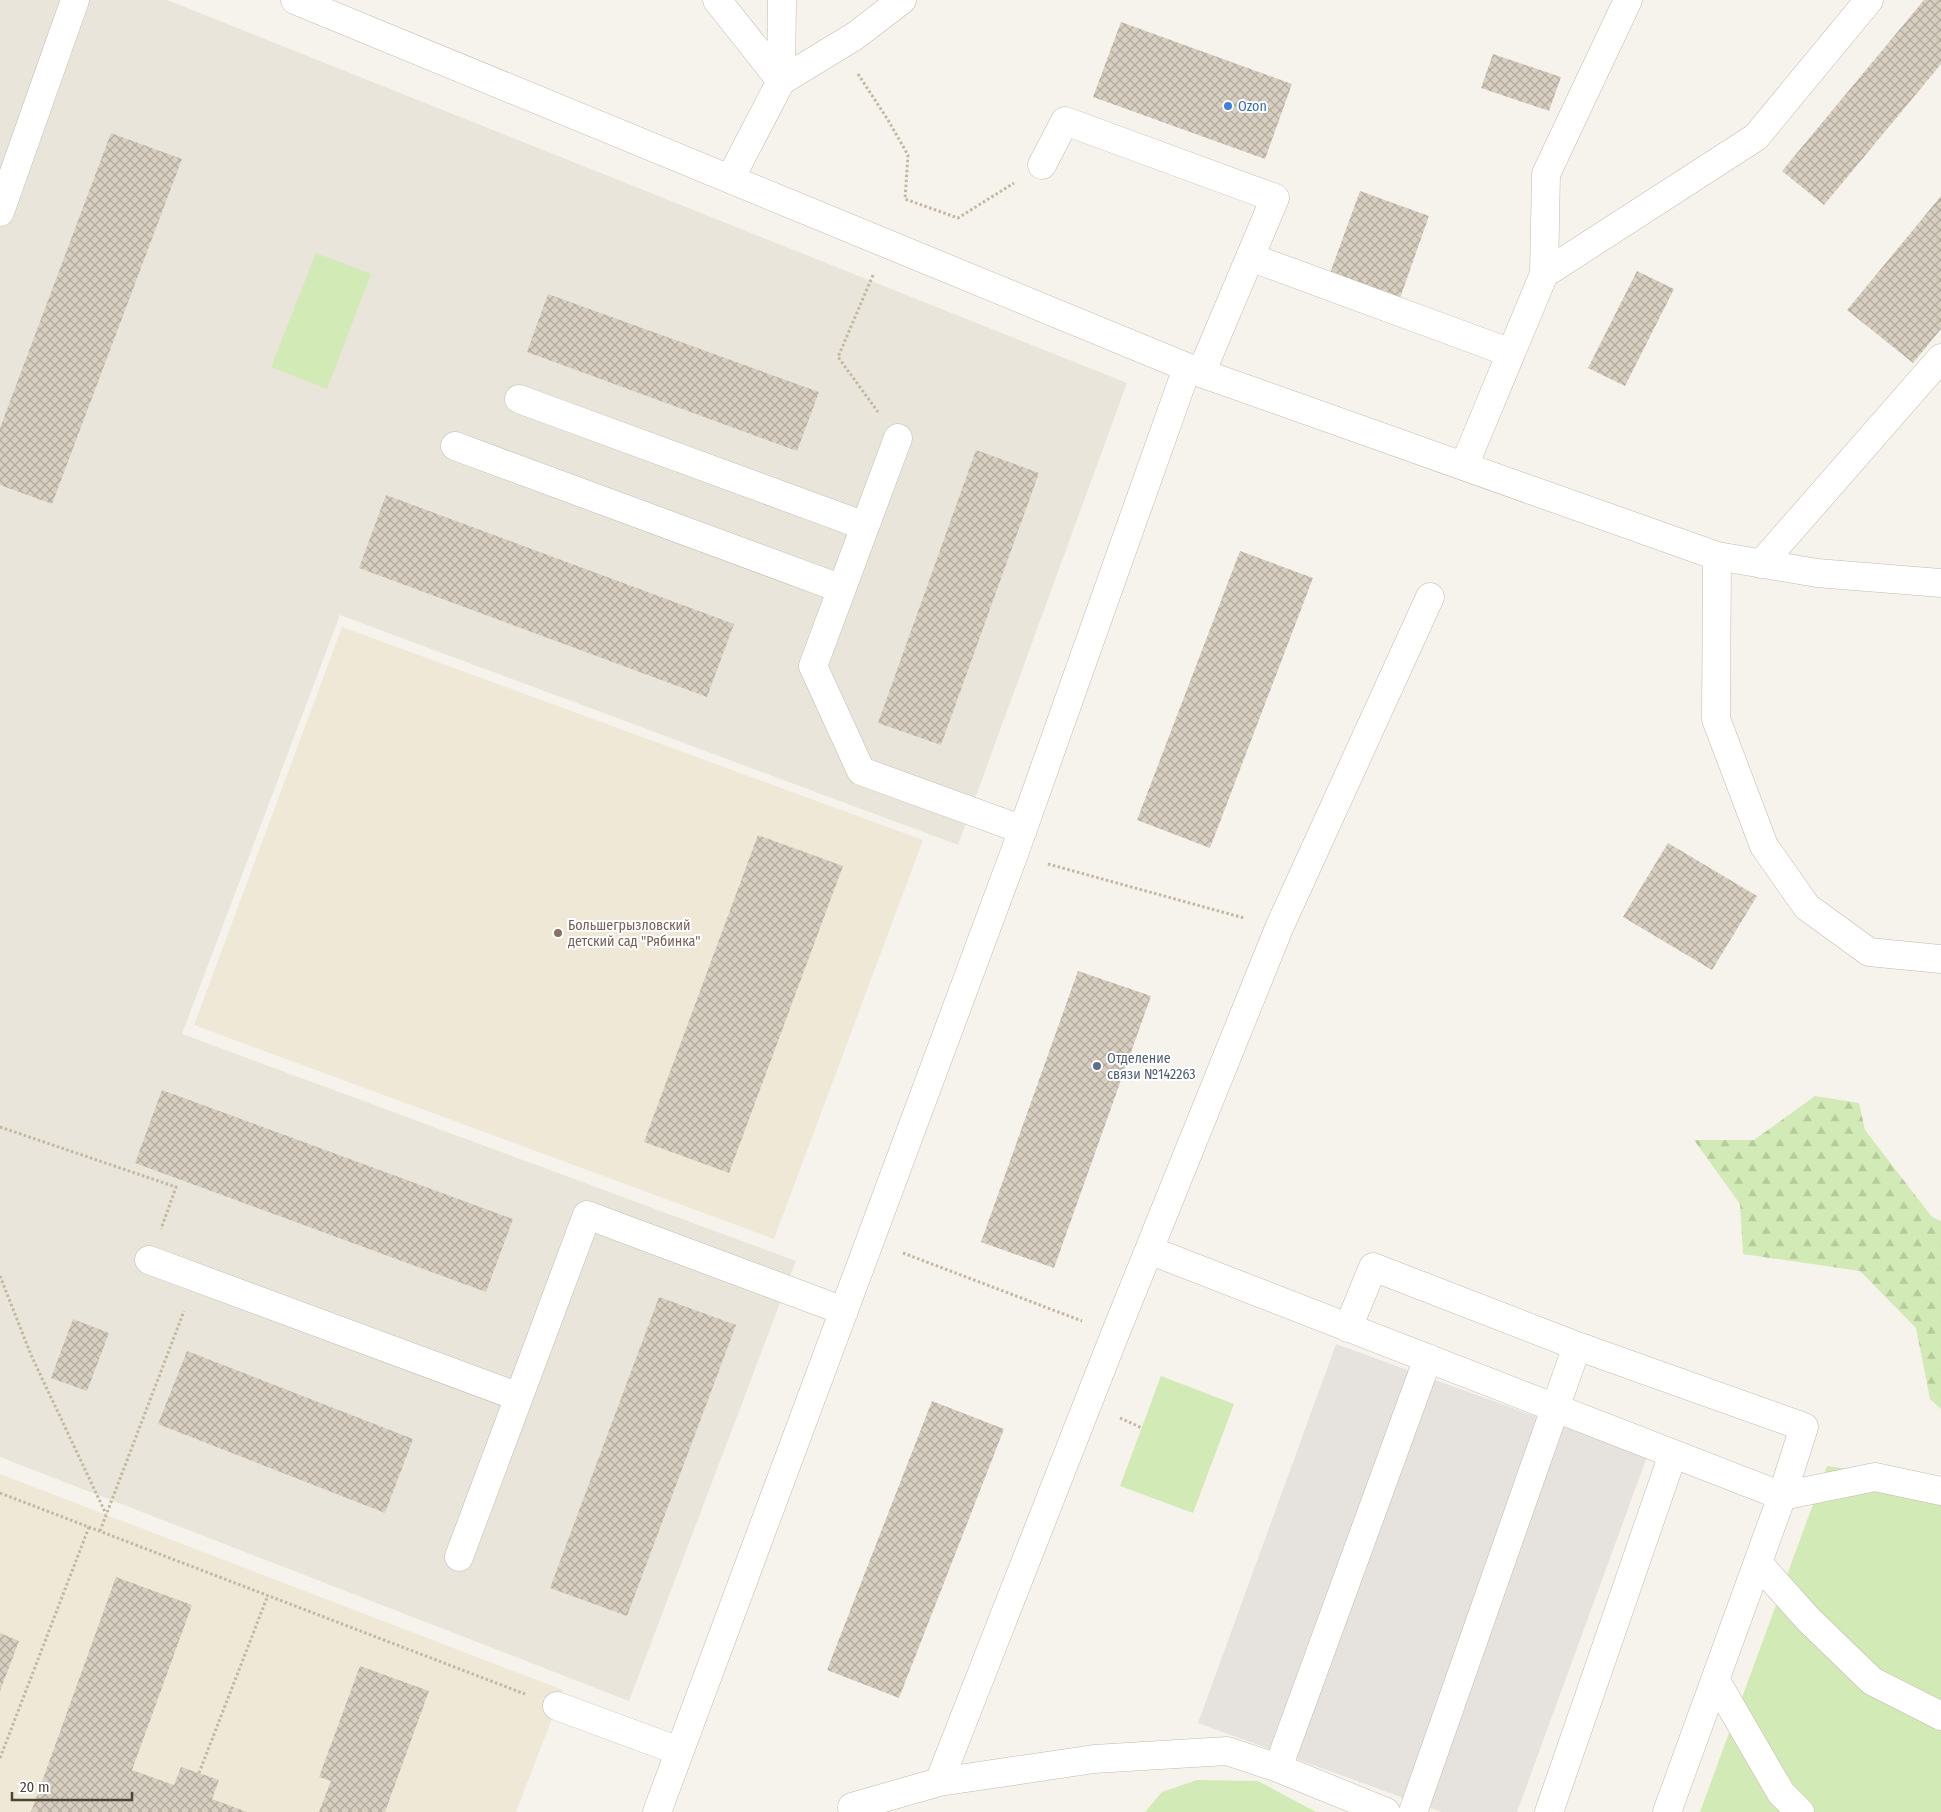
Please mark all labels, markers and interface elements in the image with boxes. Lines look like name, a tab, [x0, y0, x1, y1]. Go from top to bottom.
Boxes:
place label: Ozon	[1238, 98, 1267, 115]
marker: Ozon	[1222, 100, 1234, 112]
place label: Большегрызловский детский сад "Рябинка"	[568, 917, 701, 950]
marker: Большегрызловский детский сад "Рябинка"	[552, 927, 564, 939]
place label: Отделение связи №142263	[1107, 1050, 1196, 1083]
marker: Отделение связи №142263	[1091, 1060, 1103, 1072]
scale bar	[12, 1770, 132, 1802]
text: 20 m	[20, 1778, 50, 1796]

